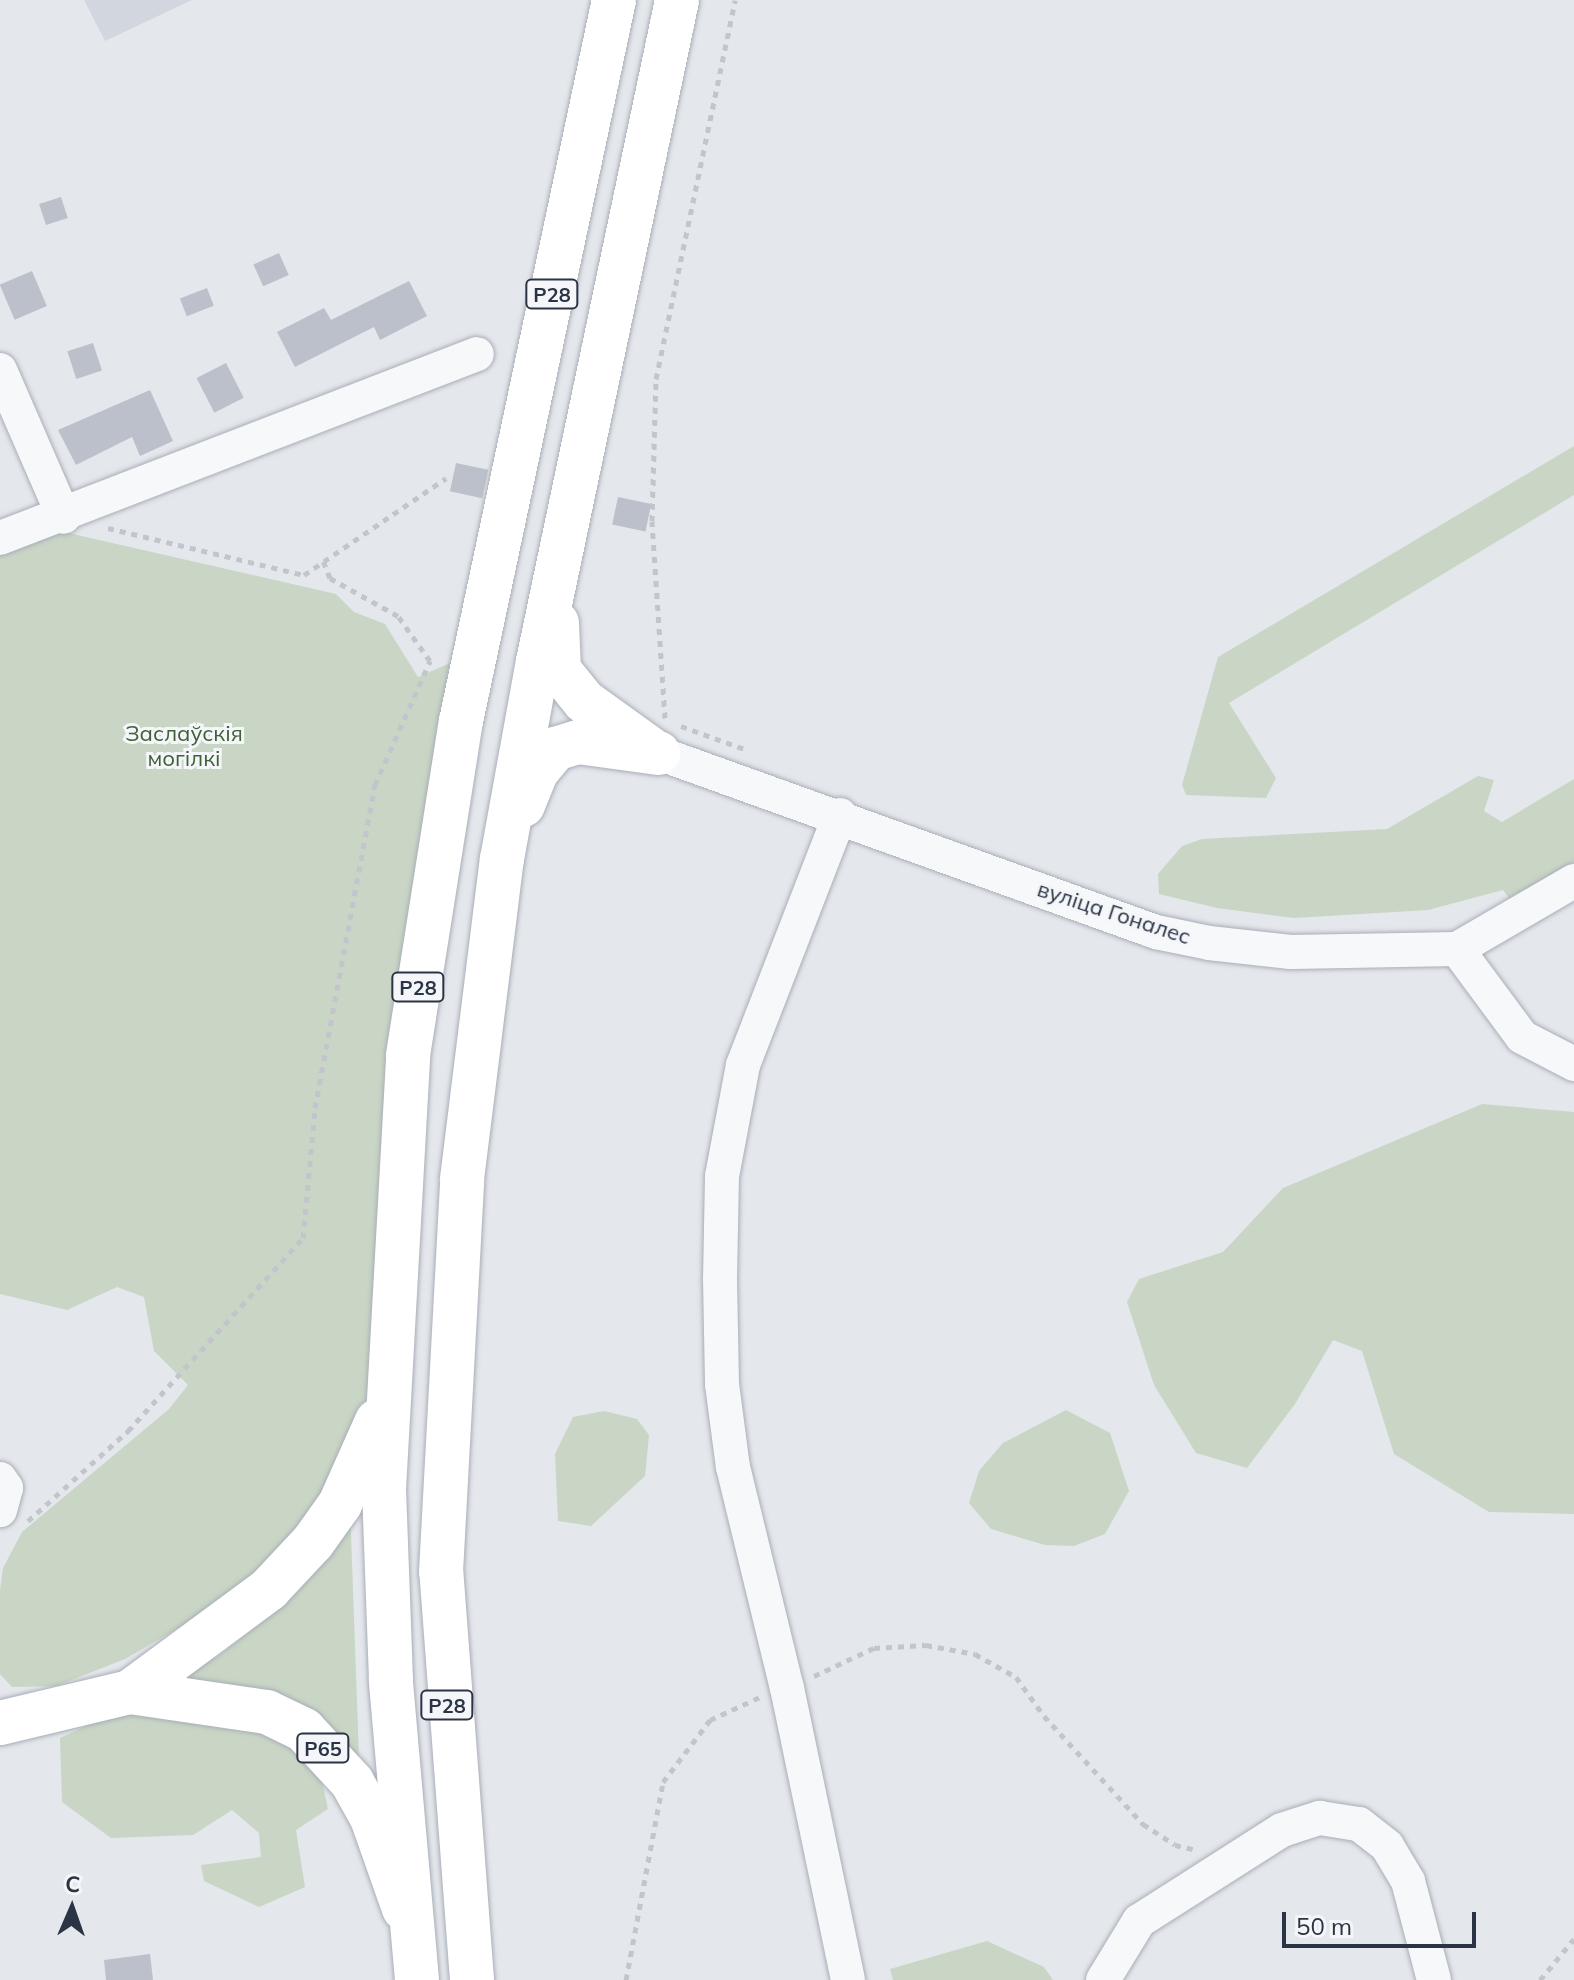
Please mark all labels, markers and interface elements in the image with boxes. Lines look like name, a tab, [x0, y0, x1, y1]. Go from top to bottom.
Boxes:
road number: Р28	[524, 278, 580, 310]
park label: Заслаўскія могілкі	[125, 720, 243, 772]
street label: вуліца Гоналес	[1034, 876, 1194, 950]
road number: Р28	[390, 971, 446, 1003]
road number: Р28	[419, 1689, 475, 1721]
road number: Р65	[295, 1732, 351, 1764]
north arrow	[32, 1868, 112, 1948]
text: С	[65, 1870, 81, 1898]
scale bar	[1286, 1896, 1480, 1946]
text: 50 m	[1296, 1911, 1352, 1941]

